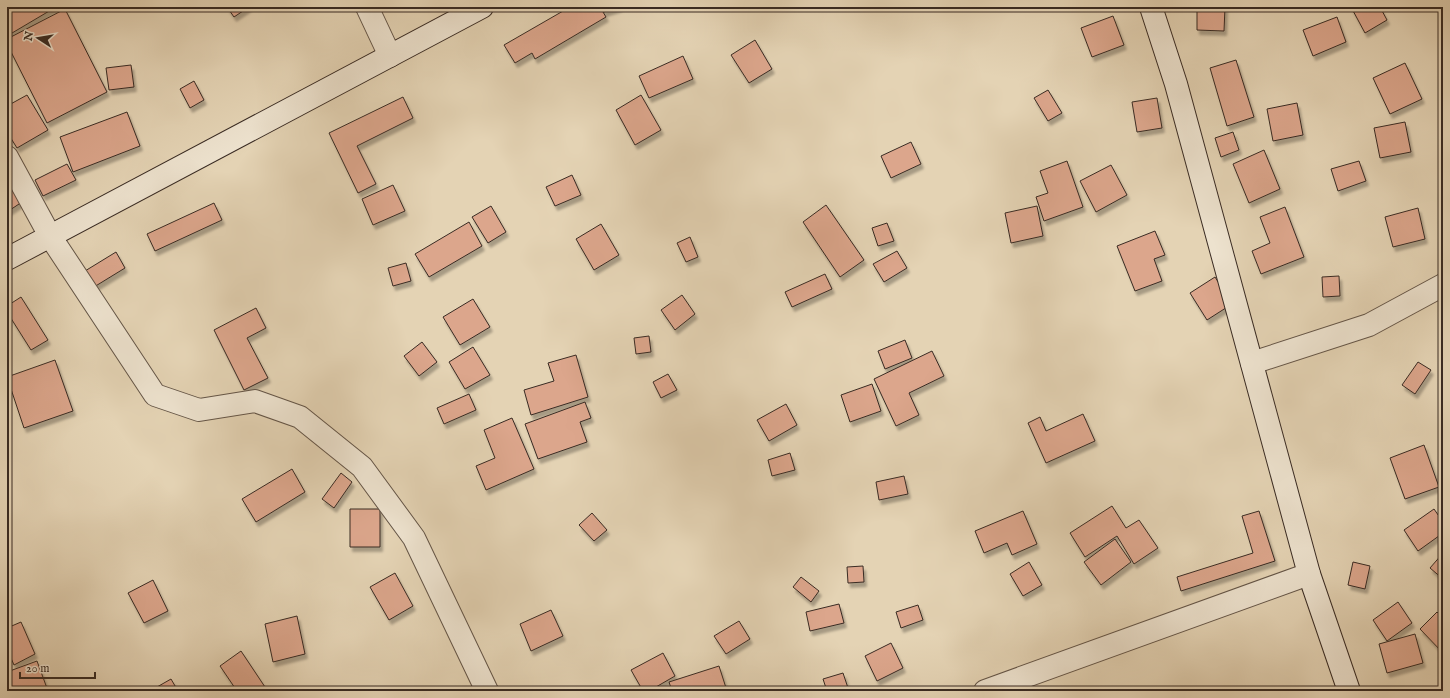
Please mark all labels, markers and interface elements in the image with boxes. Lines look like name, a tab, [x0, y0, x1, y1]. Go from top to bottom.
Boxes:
north arrow	[18, 18, 58, 58]
text: N	[21, 30, 37, 43]
scale bar	[20, 654, 95, 680]
text: 20 m	[26, 661, 49, 676]

